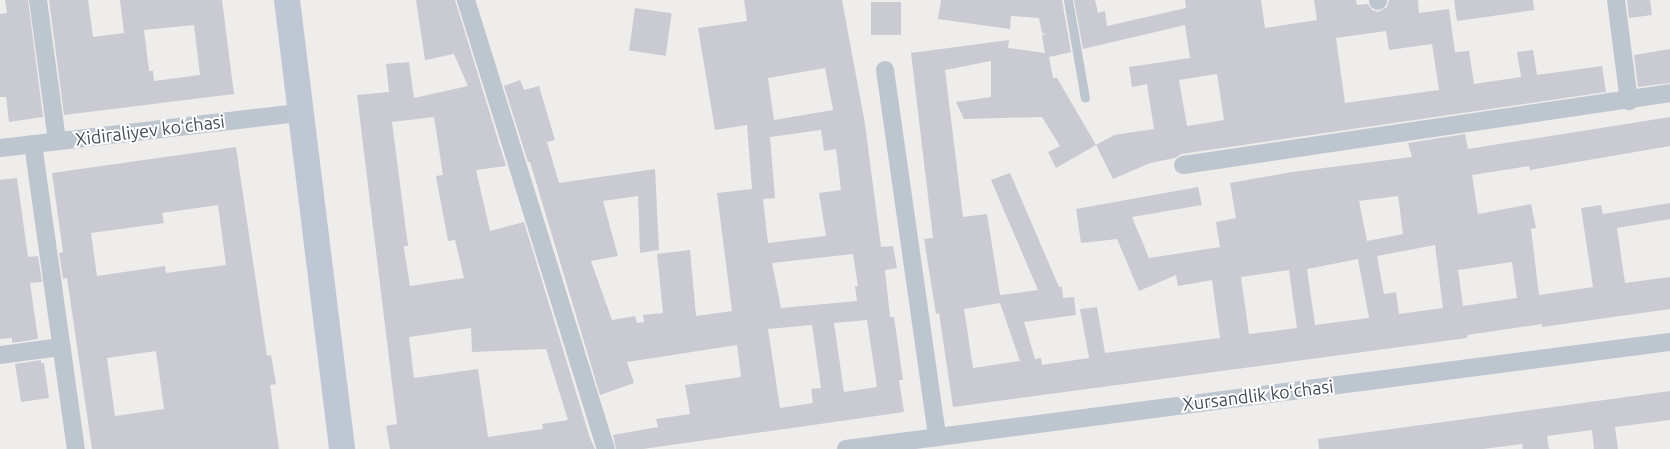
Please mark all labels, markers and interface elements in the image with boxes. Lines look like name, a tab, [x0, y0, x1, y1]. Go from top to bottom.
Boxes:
street label: Xidiraliyev koʻchasi	[74, 110, 226, 150]
street label: Xursandlik koʻchasi	[1181, 375, 1335, 415]

